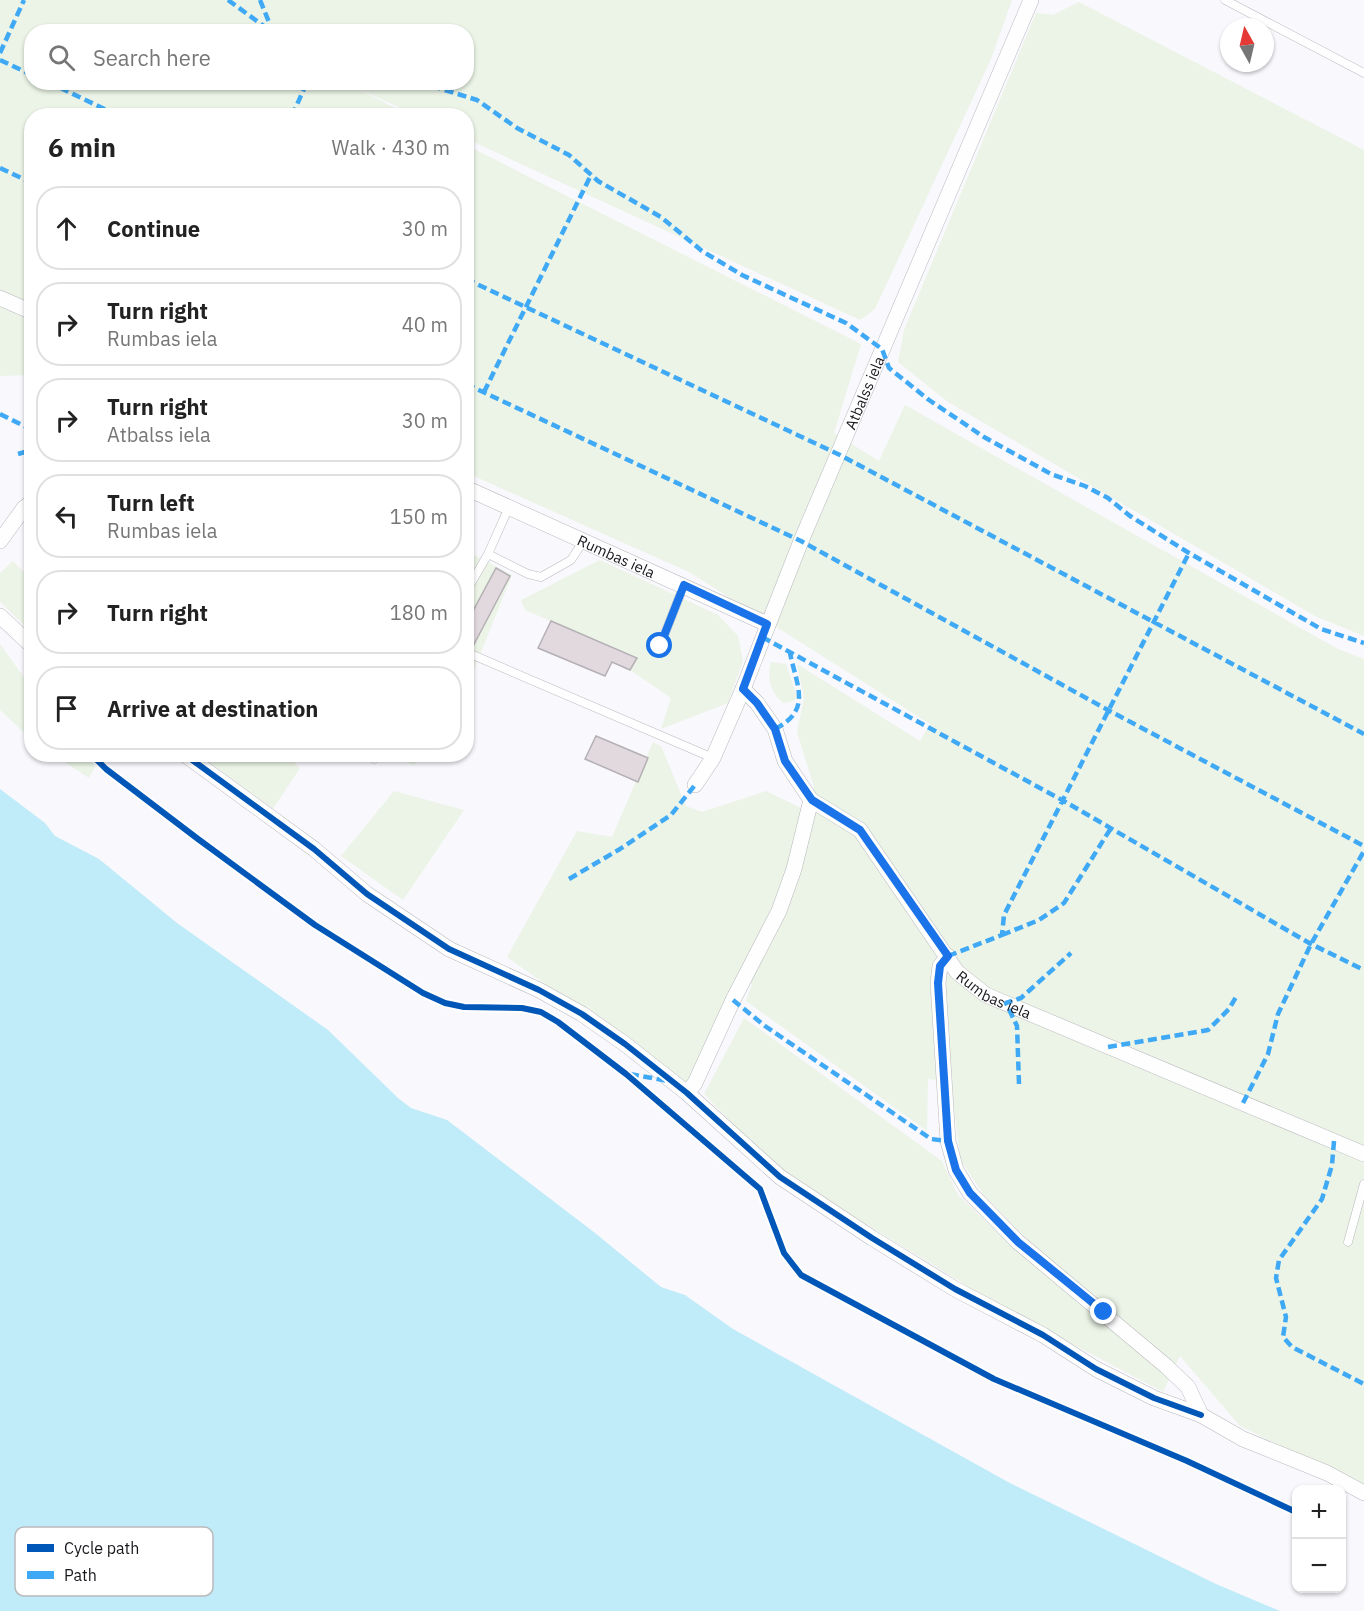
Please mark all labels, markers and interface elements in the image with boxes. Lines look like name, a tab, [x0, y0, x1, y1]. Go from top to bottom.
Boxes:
north arrow	[1220, 18, 1274, 72]
search box	[24, 24, 474, 90]
icon: search	[45, 41, 78, 74]
text: Search here	[93, 43, 211, 72]
text: 6 min	[48, 130, 116, 164]
text: Walk · 430 m	[332, 134, 450, 161]
icon: ahead	[50, 212, 83, 245]
text: Continue	[107, 214, 200, 243]
text: 30 m	[402, 215, 448, 242]
text: Turn right	[107, 296, 208, 325]
icon: right	[50, 308, 83, 341]
text: 40 m	[402, 311, 448, 338]
text: Rumbas iela	[107, 325, 217, 352]
street label: Atbalss iela	[840, 353, 888, 432]
text: Turn right	[107, 392, 208, 421]
icon: right	[50, 404, 83, 437]
text: 30 m	[402, 407, 448, 434]
text: Atbalss iela	[107, 421, 211, 448]
text: Turn left	[107, 488, 195, 517]
icon: left	[50, 500, 83, 533]
text: 150 m	[390, 503, 448, 530]
text: Rumbas iela	[107, 517, 217, 544]
street label: Rumbas iela	[575, 530, 658, 582]
icon: right	[50, 596, 83, 629]
text: Turn right	[107, 598, 208, 627]
text: 180 m	[390, 599, 448, 626]
route start	[646, 632, 672, 658]
icon: arrive	[50, 692, 83, 725]
text: Arrive at destination	[107, 694, 318, 723]
street label: Rumbas iela	[953, 966, 1034, 1022]
route end	[1090, 1298, 1116, 1324]
map controls	[1292, 1485, 1346, 1593]
button: +	[1292, 1485, 1346, 1539]
legend	[15, 1527, 213, 1596]
text: Cycle path	[64, 1538, 139, 1558]
button: −	[1292, 1539, 1346, 1593]
text: Path	[64, 1565, 97, 1585]

